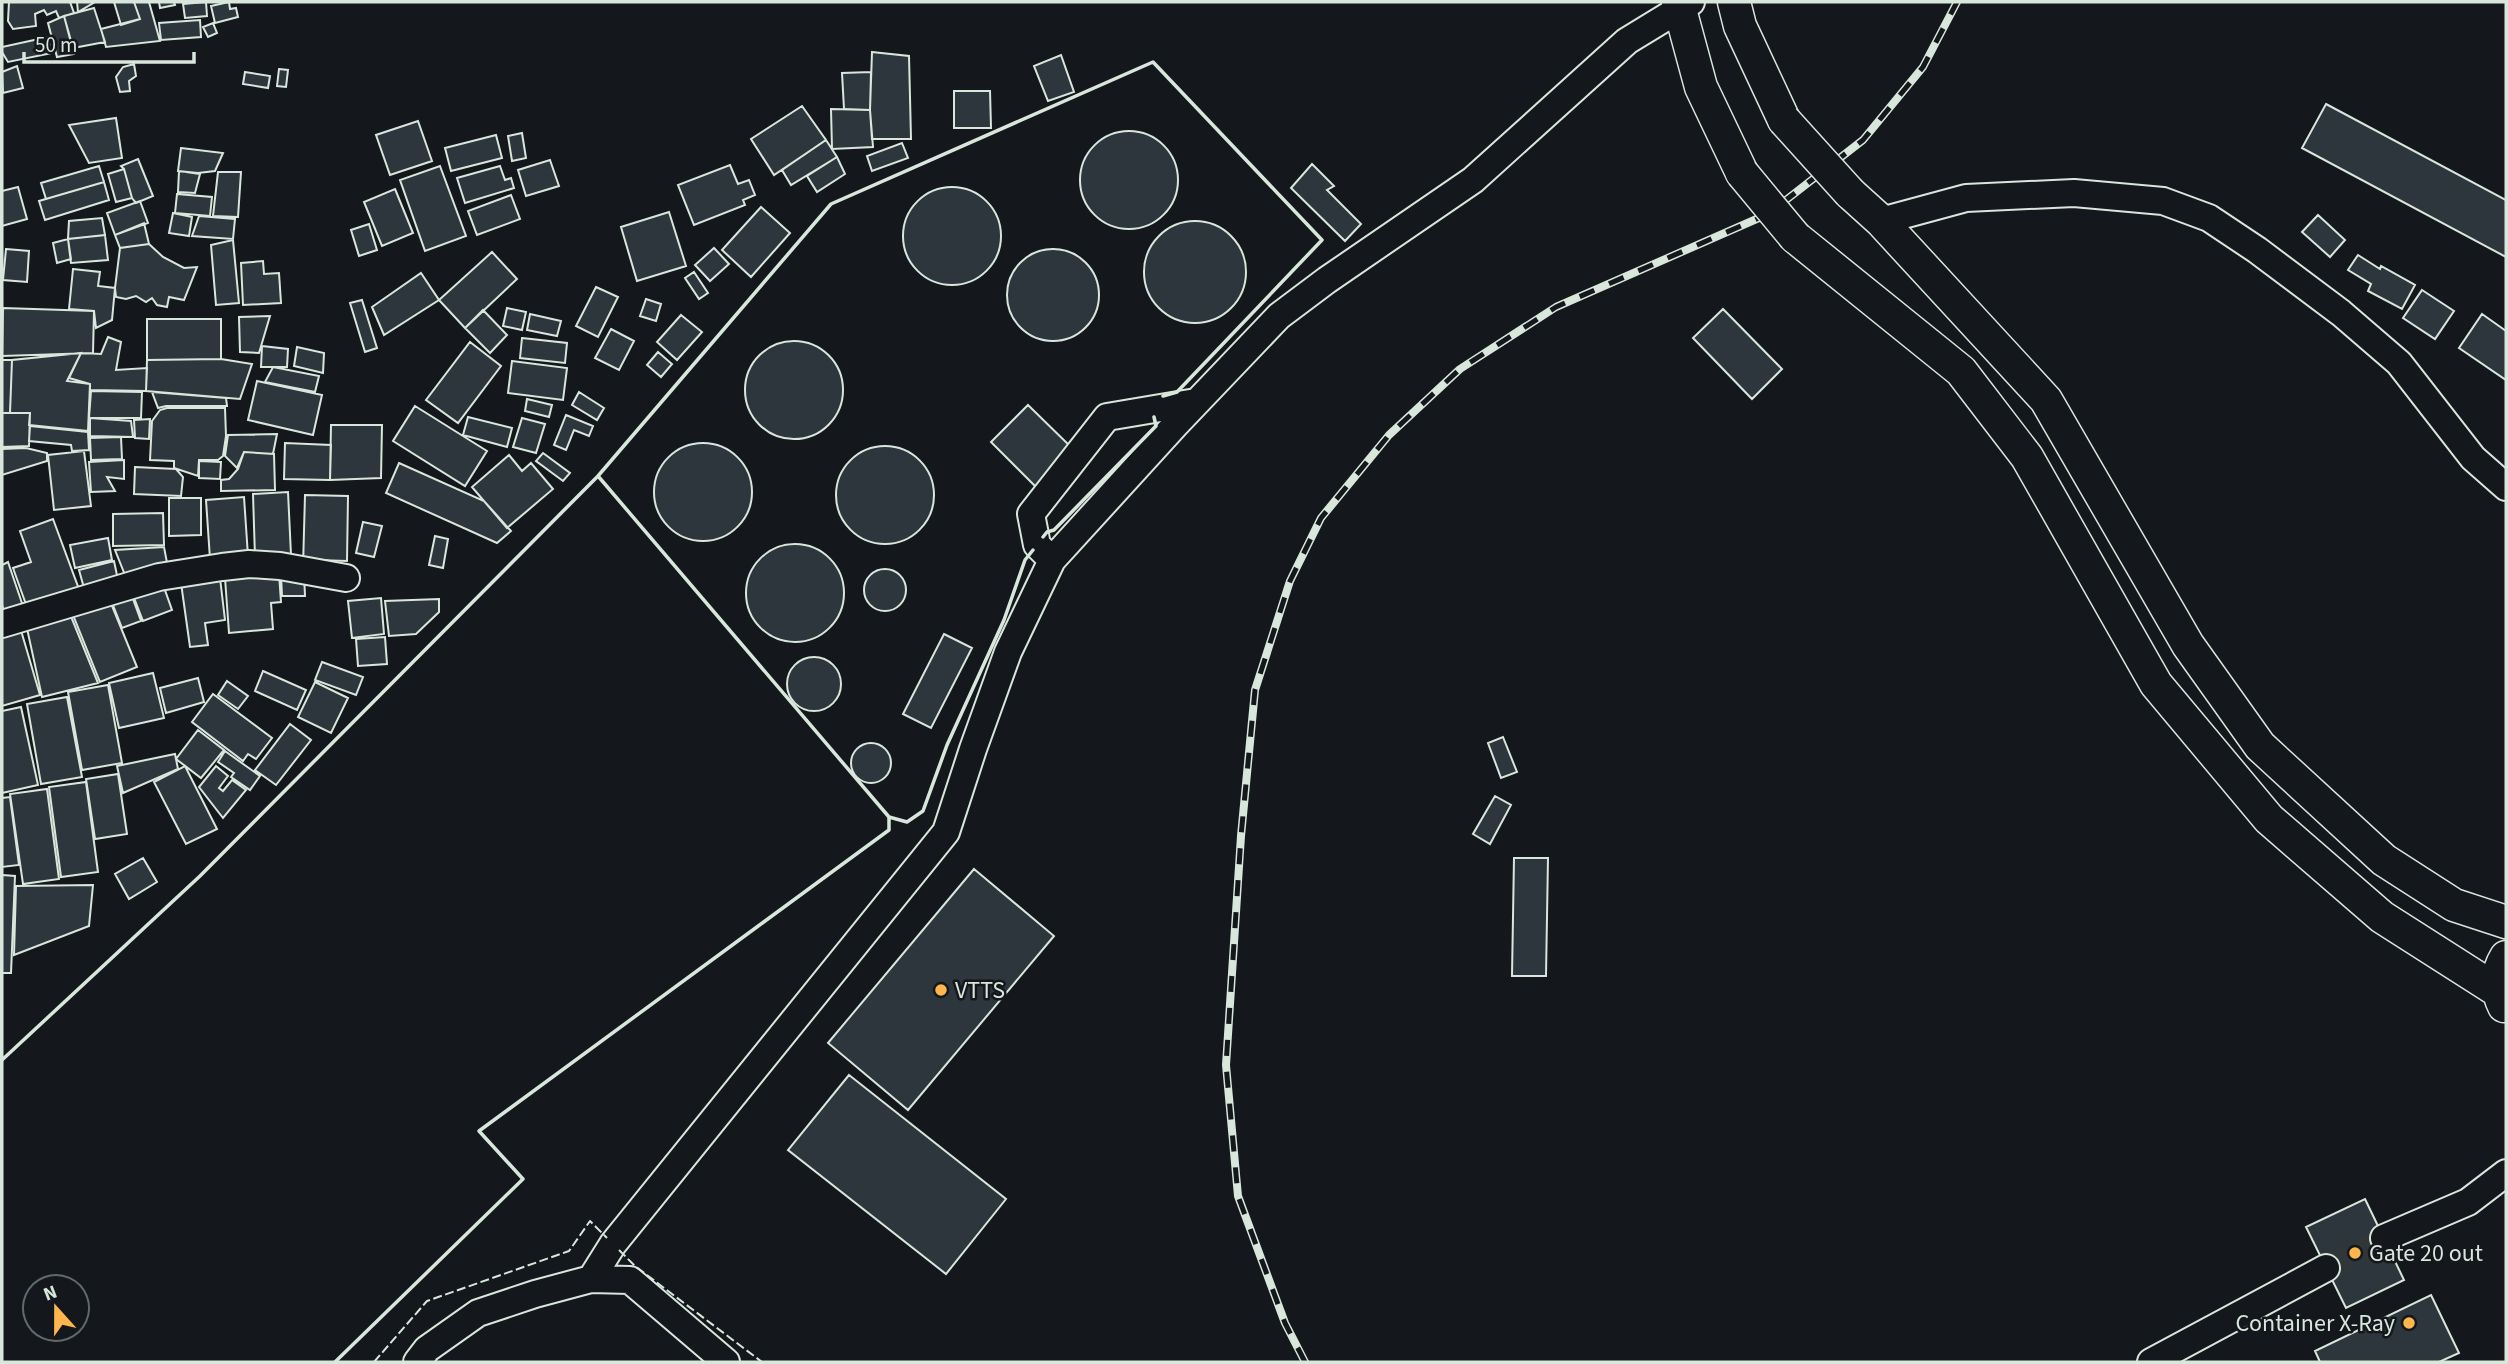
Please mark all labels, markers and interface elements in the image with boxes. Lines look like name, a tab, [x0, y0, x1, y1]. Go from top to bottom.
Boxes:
scale bar	[24, 21, 194, 65]
text: 50 m	[35, 30, 77, 60]
place label: VTTS	[955, 973, 1005, 1008]
marker: VTTS	[933, 982, 949, 998]
place label: Gate 20 out	[2369, 1236, 2483, 1271]
marker: Gate 20 out	[2347, 1245, 2363, 1261]
north arrow	[21, 1273, 91, 1343]
text: N	[40, 1279, 61, 1308]
place label: Container X-Ray	[2235, 1306, 2395, 1341]
marker: Container X-Ray	[2401, 1315, 2417, 1331]

